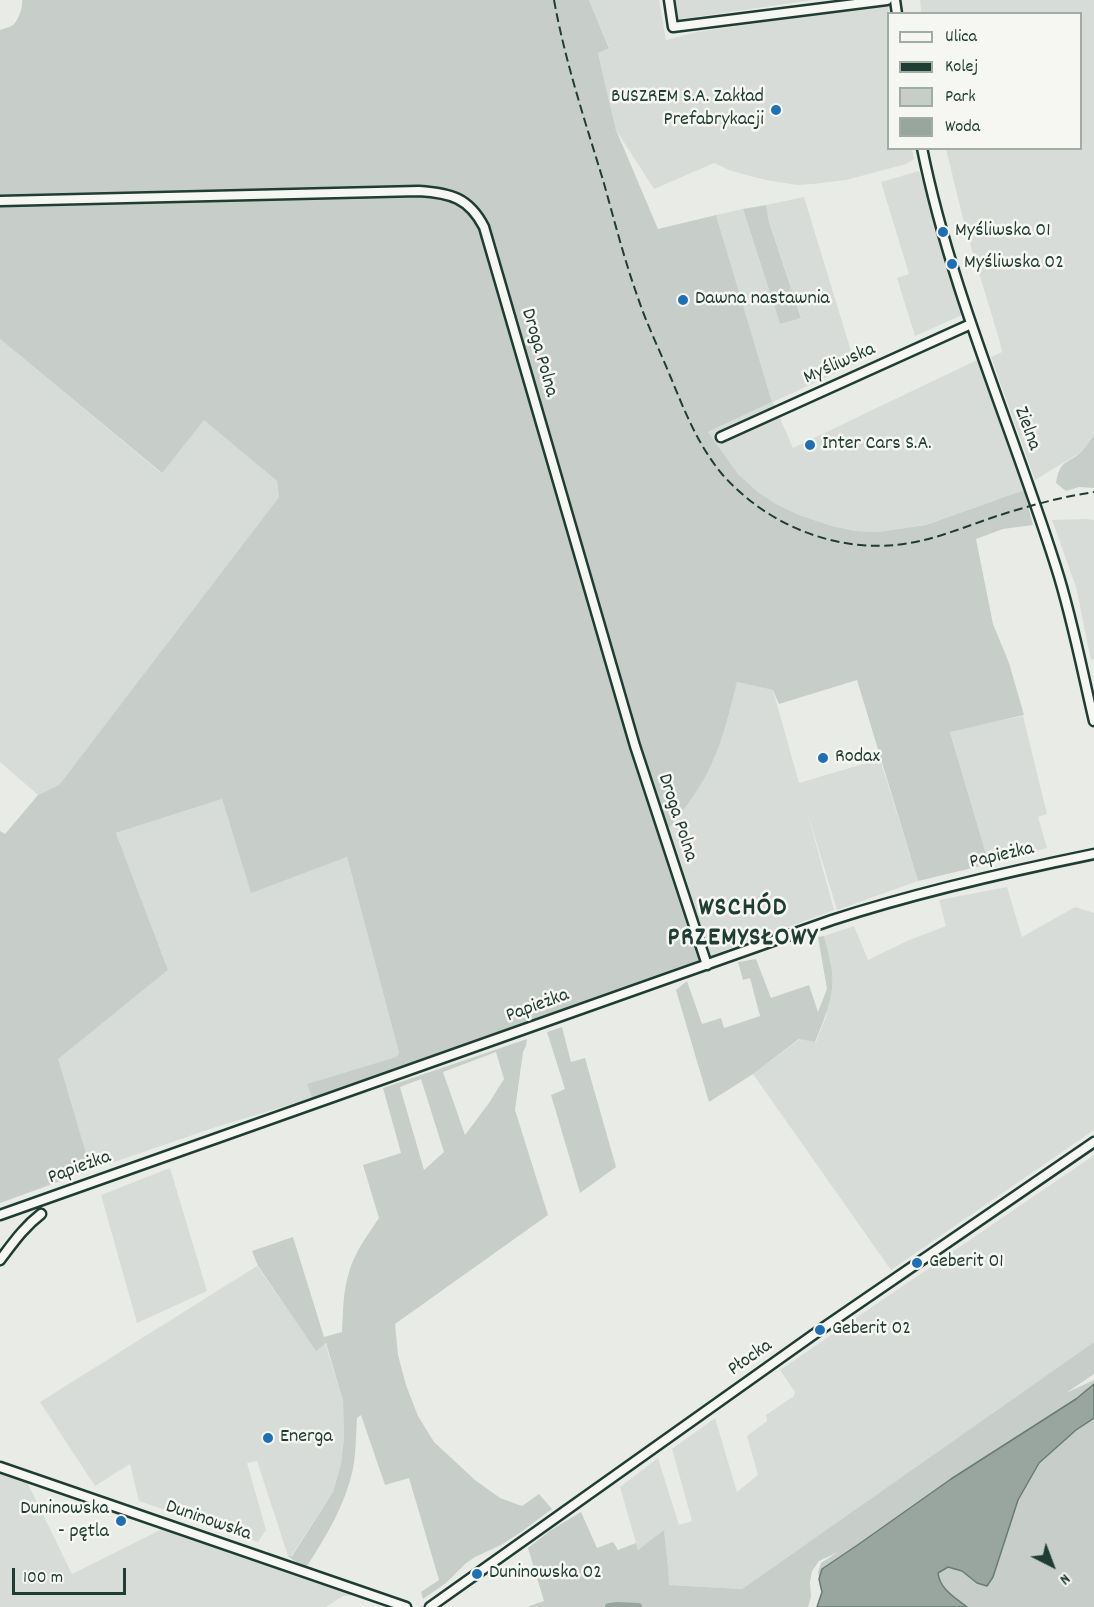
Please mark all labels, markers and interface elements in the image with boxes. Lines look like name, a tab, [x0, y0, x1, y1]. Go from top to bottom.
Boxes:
legend	[887, 12, 1082, 150]
text: Ulica	[945, 25, 977, 50]
text: Kolej	[945, 55, 978, 80]
text: Park	[945, 85, 976, 110]
place label: BUSZREM S.A. Zakład Prefabrykacji	[611, 86, 764, 133]
marker: BUSZREM S.A. Zakład Prefabrykacji	[769, 103, 783, 117]
text: Woda	[945, 115, 980, 140]
place label: Myśliwska 01	[955, 220, 1051, 244]
marker: Myśliwska 01	[936, 225, 950, 239]
place label: Myśliwska 02	[964, 252, 1064, 276]
marker: Myśliwska 02	[945, 257, 959, 271]
place label: Dawna nastawnia	[695, 288, 830, 312]
marker: Dawna nastawnia	[676, 293, 690, 307]
street label: Droga Polna	[514, 306, 562, 400]
street label: Myśliwska	[801, 339, 879, 391]
street label: Zielna	[1007, 404, 1045, 454]
place label: Inter Cars S.A.	[822, 433, 932, 457]
marker: Inter Cars S.A.	[803, 438, 817, 452]
place label: Rodax	[835, 746, 880, 770]
marker: Rodax	[816, 751, 830, 765]
street label: Droga Polna	[651, 771, 701, 865]
street label: Papieżka	[967, 838, 1037, 876]
district label: WSCHÓD PRZEMYSŁOWY	[668, 894, 818, 956]
street label: Papieżka	[503, 985, 573, 1029]
street label: Papieżka	[45, 1147, 115, 1191]
place label: Geberit 01	[929, 1251, 1004, 1275]
marker: Geberit 01	[910, 1256, 924, 1270]
place label: Geberit 02	[832, 1318, 911, 1342]
marker: Geberit 02	[813, 1323, 827, 1337]
street label: Płocka	[724, 1335, 778, 1383]
place label: Energa	[280, 1426, 333, 1450]
marker: Energa	[261, 1431, 275, 1445]
street label: Duninowska	[162, 1496, 254, 1548]
place label: Duninowska - pętla	[20, 1498, 109, 1545]
marker: Duninowska - pętla	[114, 1514, 128, 1528]
north arrow	[1022, 1535, 1082, 1595]
scale bar	[15, 1556, 129, 1594]
place label: Duninowska 02	[489, 1562, 602, 1586]
text: 100 m	[23, 1566, 63, 1591]
marker: Duninowska 02	[470, 1567, 484, 1581]
text: N	[1054, 1568, 1075, 1590]

